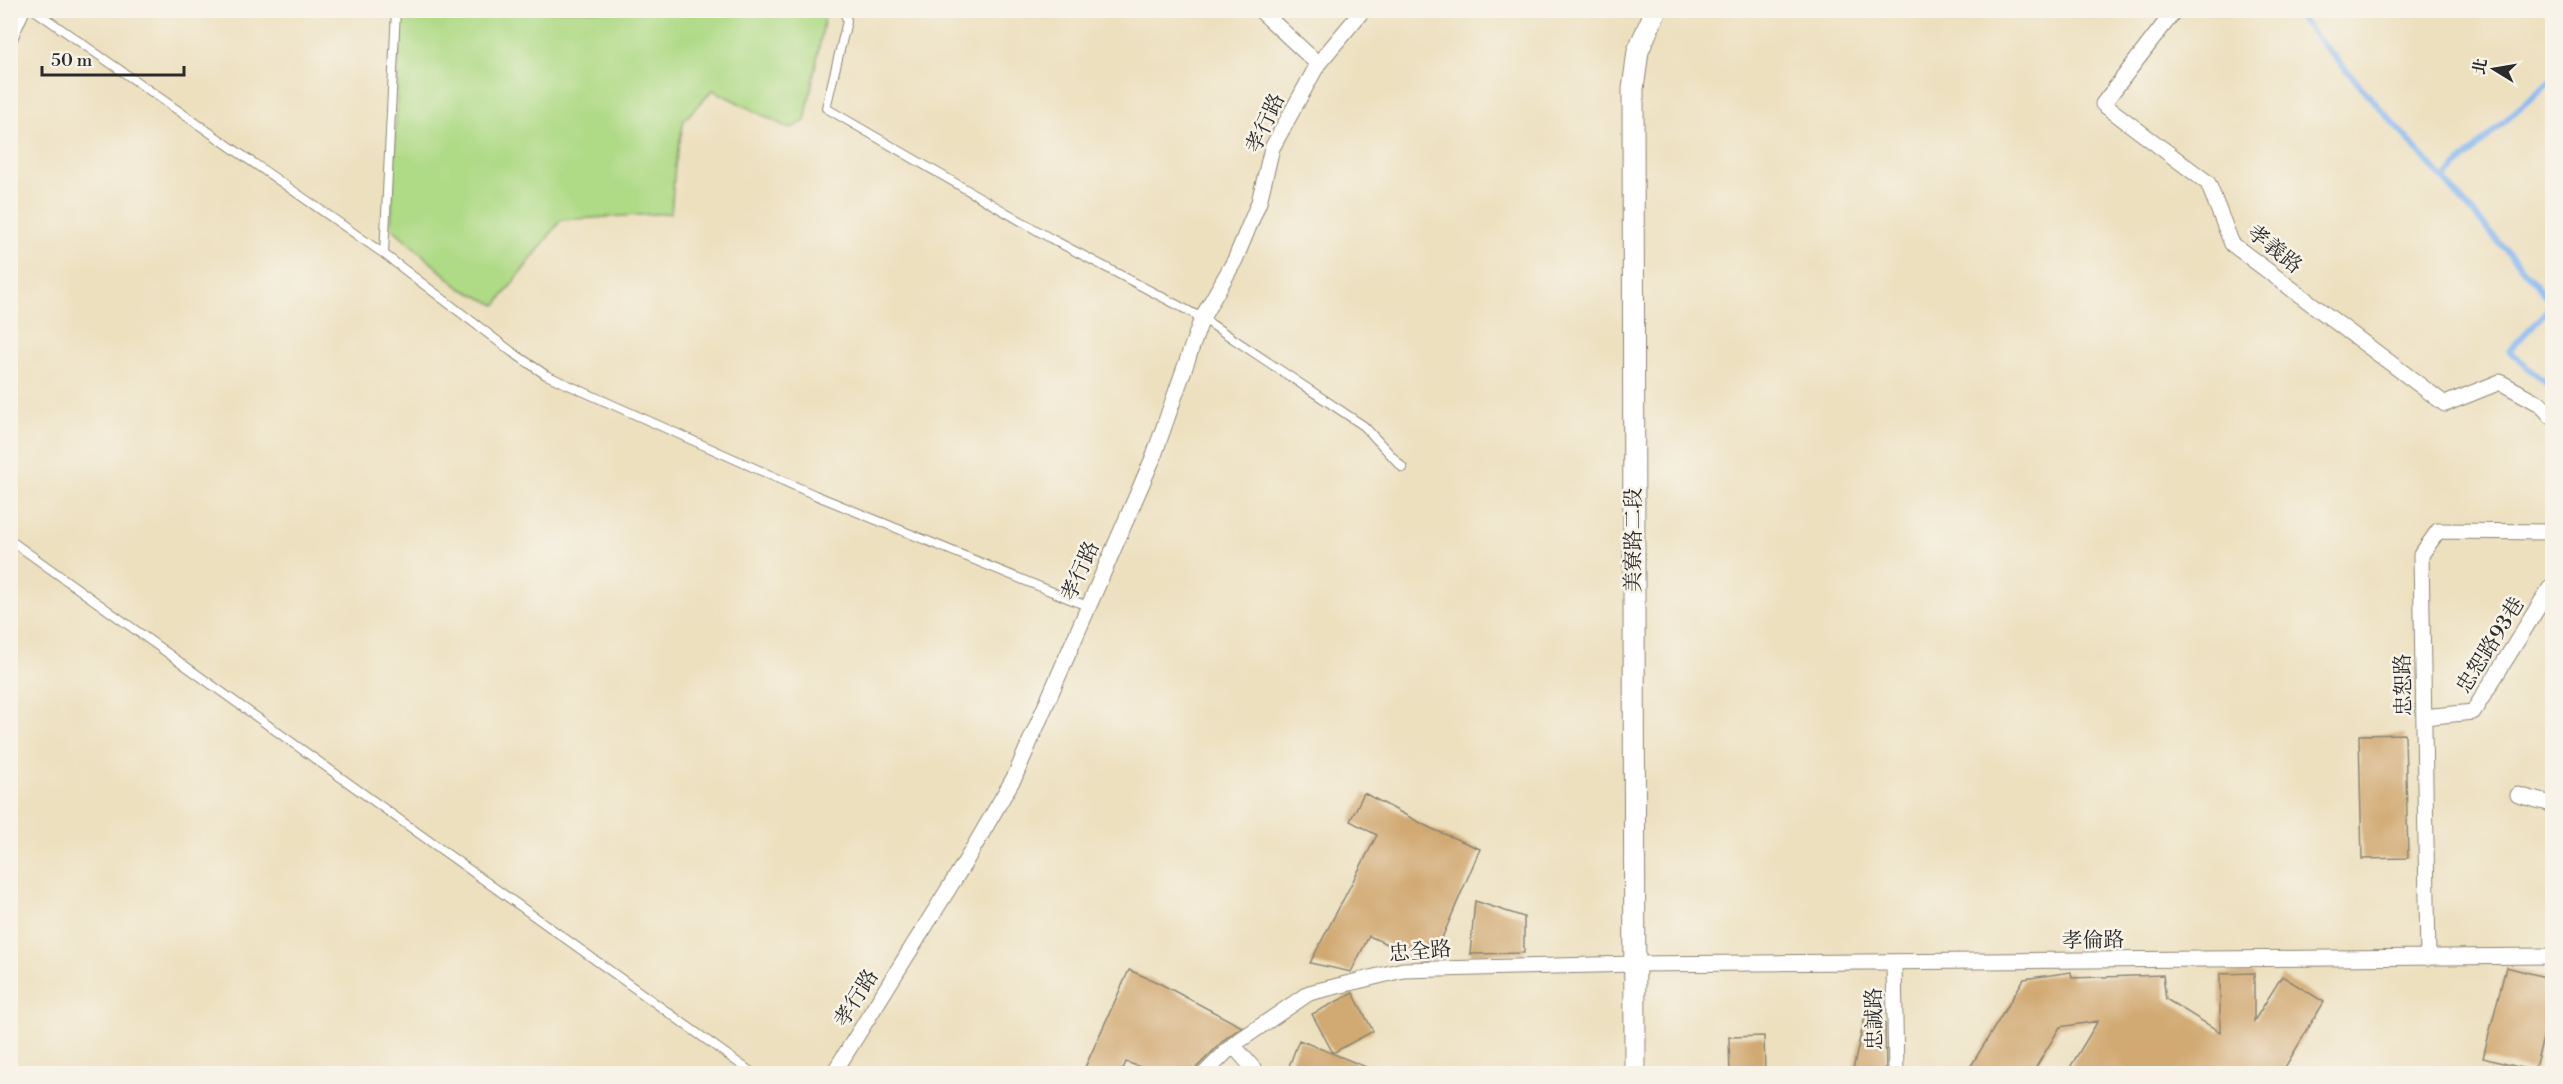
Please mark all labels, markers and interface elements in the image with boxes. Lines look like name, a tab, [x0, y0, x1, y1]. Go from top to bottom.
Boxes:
scale bar	[42, 39, 184, 77]
north arrow	[2464, 39, 2524, 99]
text: 50 m	[51, 49, 93, 72]
text: 北	[2469, 57, 2492, 76]
street label: 孝行路	[1241, 89, 1291, 157]
street label: 孝義路	[2242, 220, 2307, 280]
street label: 美寮路二段	[1621, 488, 1647, 593]
street label: 孝行路	[1056, 537, 1106, 605]
street label: 忠恕路93巷	[2451, 593, 2531, 698]
street label: 忠恕路	[2390, 653, 2418, 717]
street label: 孝倫路	[2061, 927, 2125, 955]
street label: 忠全路	[1388, 936, 1453, 968]
street label: 孝行路	[829, 965, 885, 1032]
street label: 忠誠路	[1861, 987, 1889, 1051]

